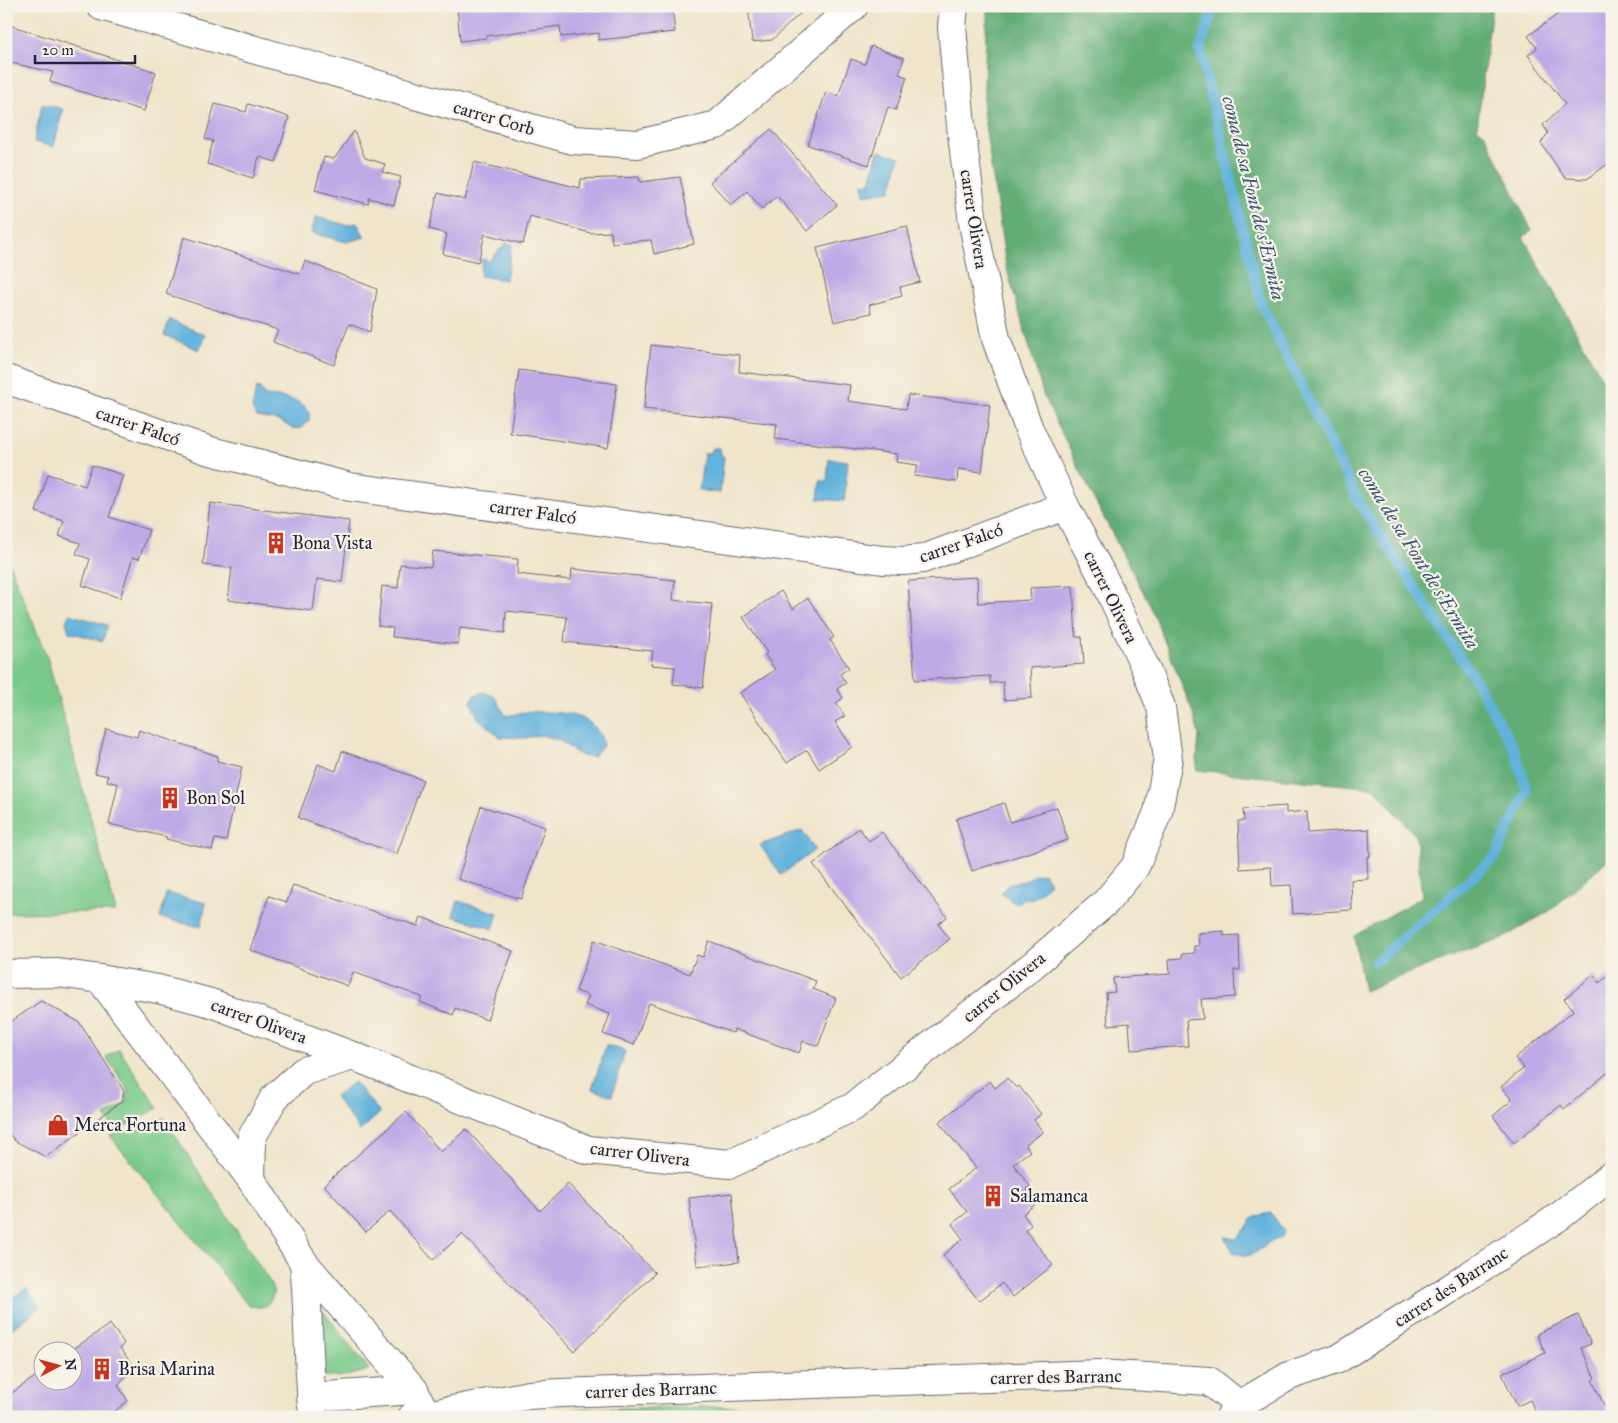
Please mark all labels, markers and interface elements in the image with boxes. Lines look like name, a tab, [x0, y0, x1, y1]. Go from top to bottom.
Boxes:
scale bar	[35, 32, 135, 64]
text: 20 m	[42, 41, 74, 59]
water label: coma de sa Font de s'Ermita	[1218, 94, 1290, 302]
street label: carrer Corb	[451, 96, 537, 140]
street label: carrer Olivera	[955, 168, 993, 271]
street label: carrer Falcó	[93, 401, 183, 451]
water label: coma de sa Font de s'Ermita	[1354, 463, 1484, 653]
street label: carrer Falcó	[488, 495, 578, 529]
street label: carrer Falcó	[916, 518, 1006, 568]
building icon: Bona Vista	[263, 530, 289, 556]
place label: Bona Vista	[292, 532, 373, 554]
street label: carrer Olivera	[1079, 547, 1143, 647]
building icon: Bon Sol	[157, 785, 183, 811]
place label: Bon Sol	[186, 787, 245, 809]
street label: carrer Olivera	[958, 947, 1050, 1027]
street label: carrer Olivera	[208, 994, 310, 1049]
shop icon: Merca Fortuna	[45, 1112, 71, 1138]
place label: Merca Fortuna	[74, 1114, 187, 1136]
street label: carrer Olivera	[589, 1137, 692, 1171]
building icon: Salamanca	[980, 1183, 1006, 1209]
place label: Salamanca	[1010, 1185, 1088, 1207]
street label: carrer des Barranc	[1390, 1242, 1513, 1332]
north arrow	[32, 1340, 82, 1390]
building icon: Brisa Marina	[89, 1356, 115, 1382]
text: N	[61, 1358, 80, 1372]
place label: Brisa Marina	[118, 1358, 215, 1380]
street label: carrer des Barranc	[990, 1365, 1122, 1389]
street label: carrer des Barranc	[585, 1377, 718, 1403]

